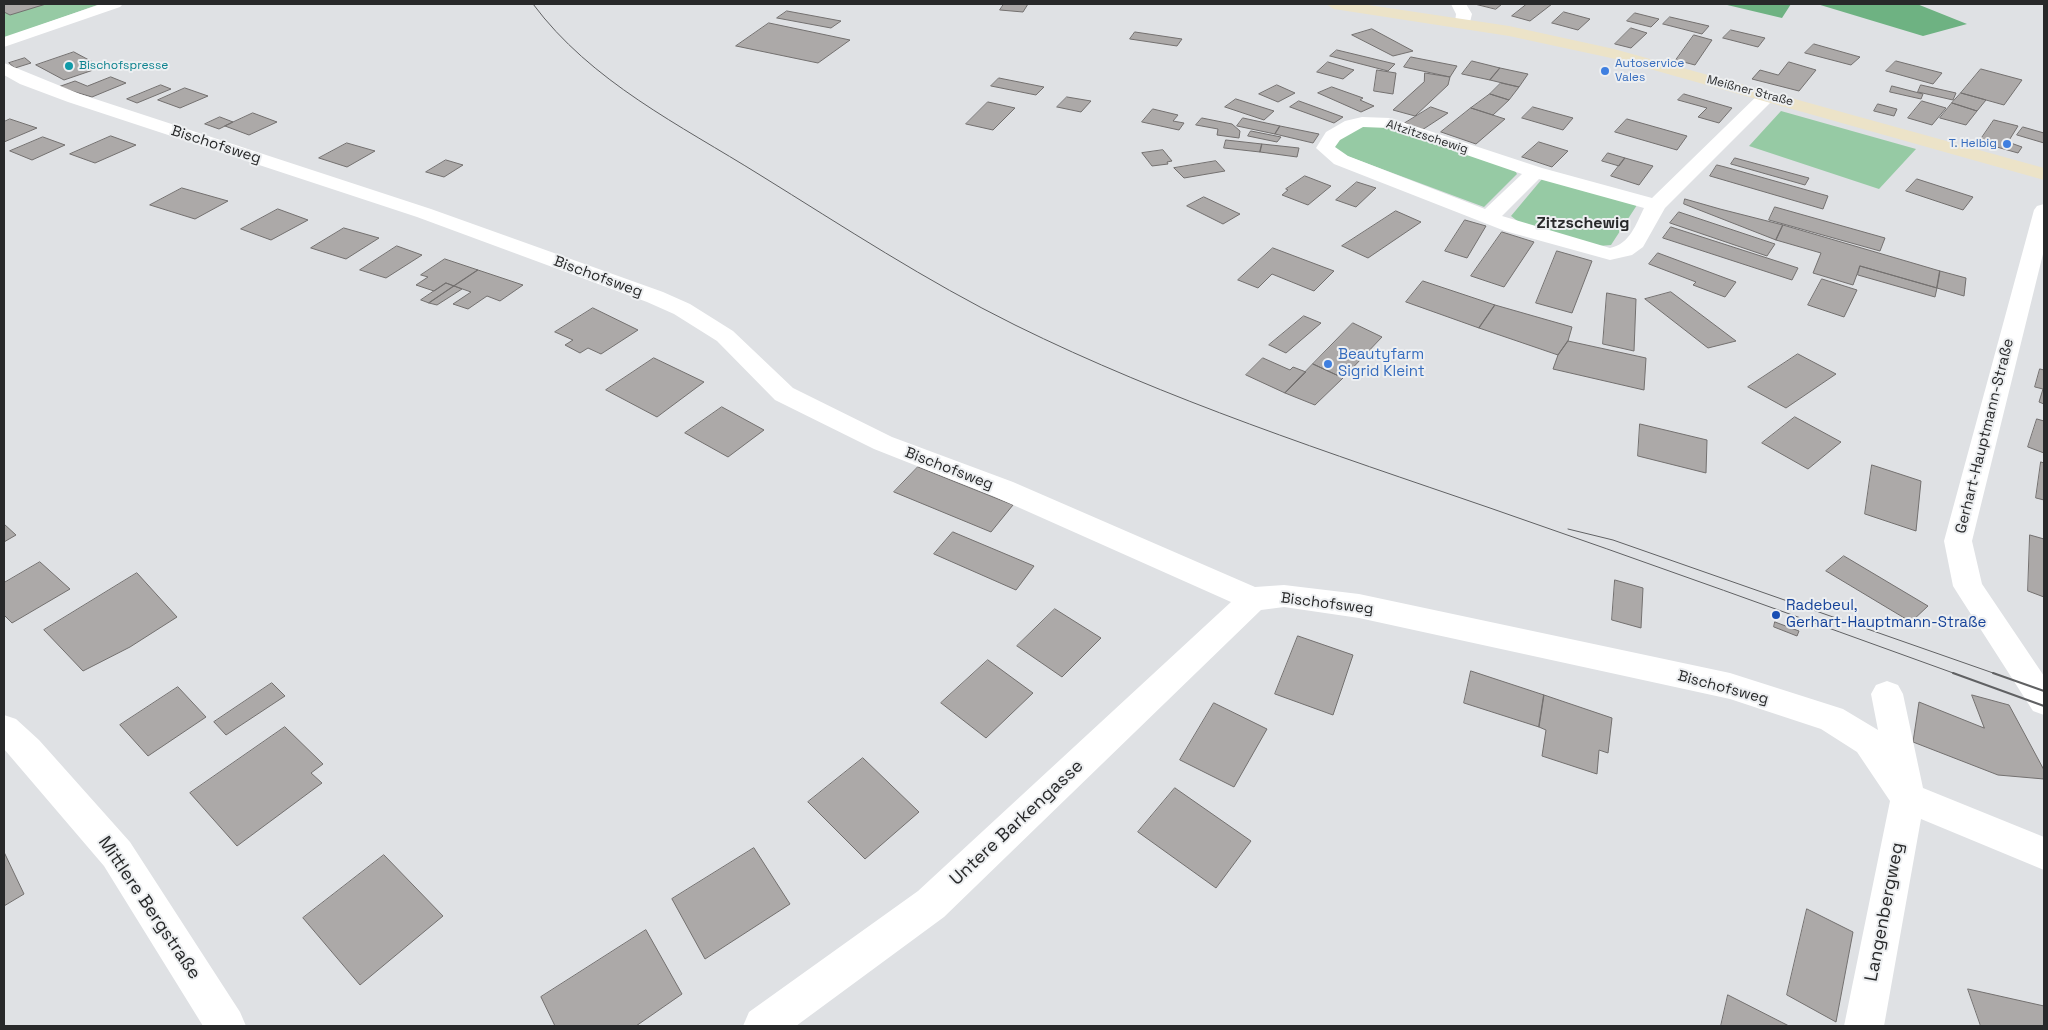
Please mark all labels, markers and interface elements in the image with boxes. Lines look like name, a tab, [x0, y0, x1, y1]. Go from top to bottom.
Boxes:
place label: Autoservice Vales	[1615, 57, 1684, 85]
place label: Bischofspresse	[79, 59, 168, 73]
marker: Bischofspresse	[63, 60, 75, 72]
marker: Autoservice Vales	[1599, 65, 1611, 77]
street label: Meißner Straße	[1705, 73, 1795, 109]
street label: Altzitzschewig	[1384, 117, 1470, 157]
street label: Bischofsweg	[169, 122, 263, 168]
place label: T. Helbig	[1949, 137, 1997, 151]
marker: T. Helbig	[2001, 138, 2013, 150]
district label: Zitzschewig	[1537, 214, 1629, 234]
street label: Bischofsweg	[551, 253, 645, 301]
street label: Gerhart-Hauptmann-Straße	[1952, 337, 2018, 535]
place label: Beautyfarm Sigrid Kleint	[1338, 346, 1425, 381]
marker: Beautyfarm Sigrid Kleint	[1322, 358, 1334, 370]
street label: Bischofsweg	[902, 444, 996, 494]
street label: Bischofsweg	[1280, 589, 1374, 619]
place label: Radebeul, Gerhart-Hauptmann-Straße	[1786, 597, 1986, 632]
marker: Radebeul, Gerhart-Hauptmann-Straße	[1770, 609, 1782, 621]
street label: Bischofsweg	[1676, 667, 1770, 709]
street label: Untere Barkengasse	[946, 756, 1088, 890]
street label: Mittlere Bergstraße	[93, 832, 205, 984]
street label: Langenbergweg	[1861, 841, 1909, 983]

